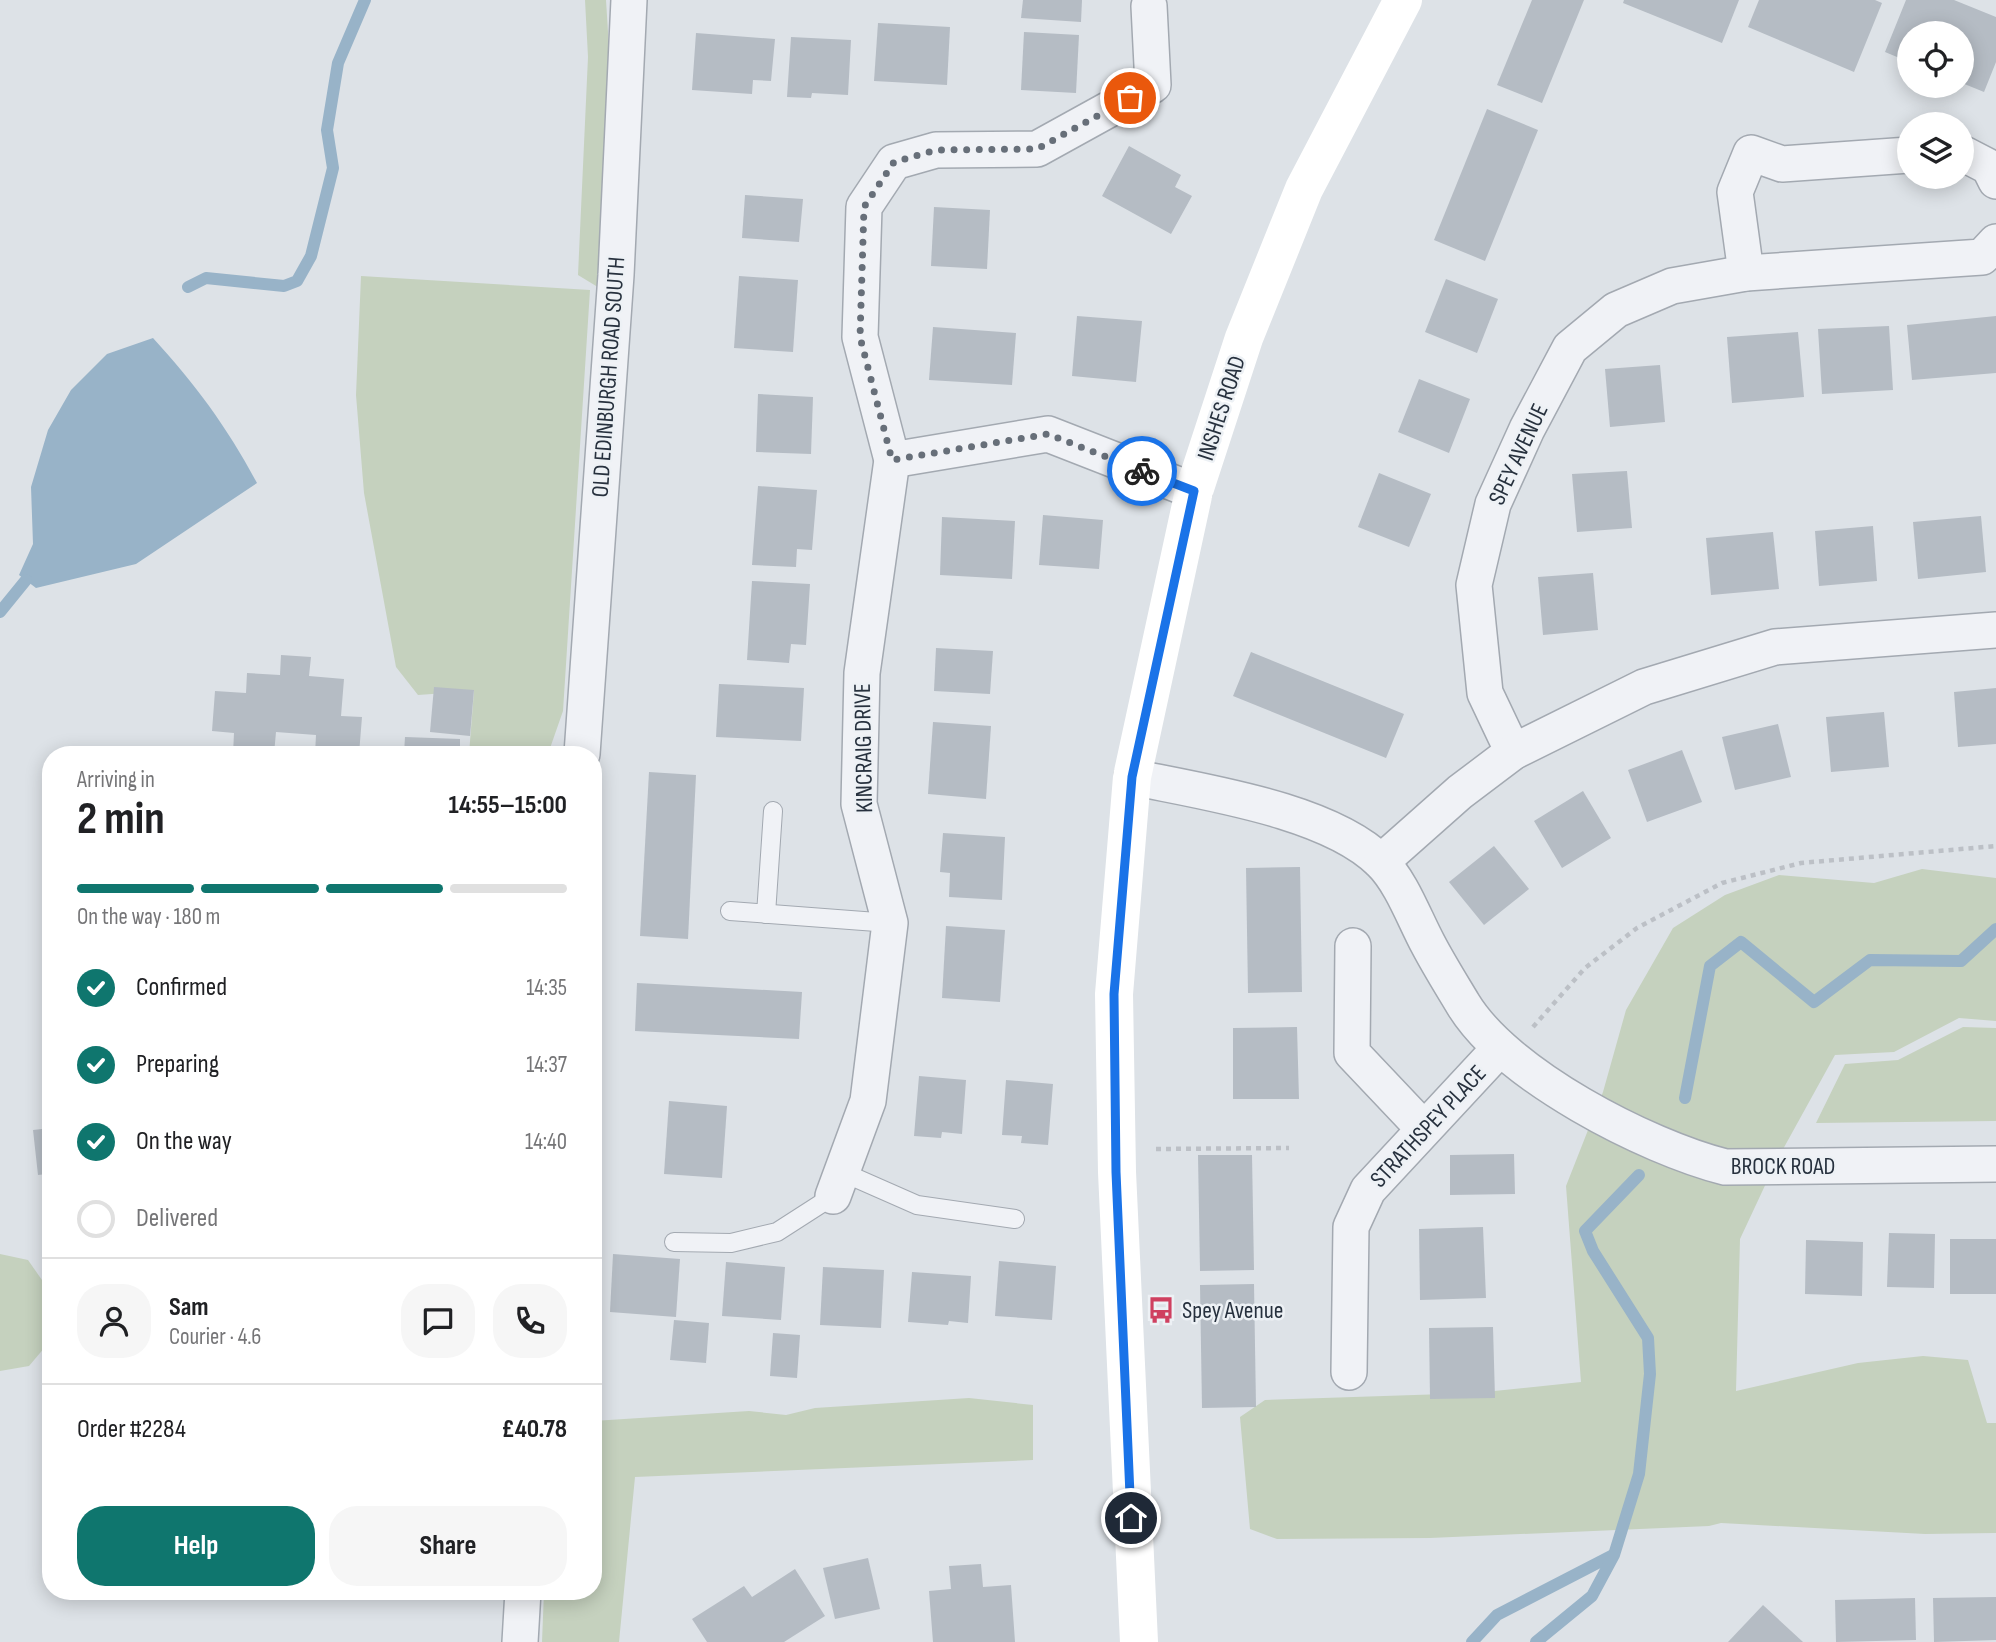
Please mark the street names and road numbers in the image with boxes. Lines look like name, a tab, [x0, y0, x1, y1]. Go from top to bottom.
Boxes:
street label: OLD EDINBURGH ROAD SOUTH	[586, 256, 631, 498]
street label: INSHES ROAD	[1191, 352, 1252, 464]
street label: SPEY AVENUE	[1482, 399, 1554, 509]
street label: KINCRAIG DRIVE	[848, 683, 879, 813]
street label: STRATHSPEY PLACE	[1364, 1059, 1492, 1194]
street label: BROCK ROAD	[1731, 1152, 1835, 1181]

